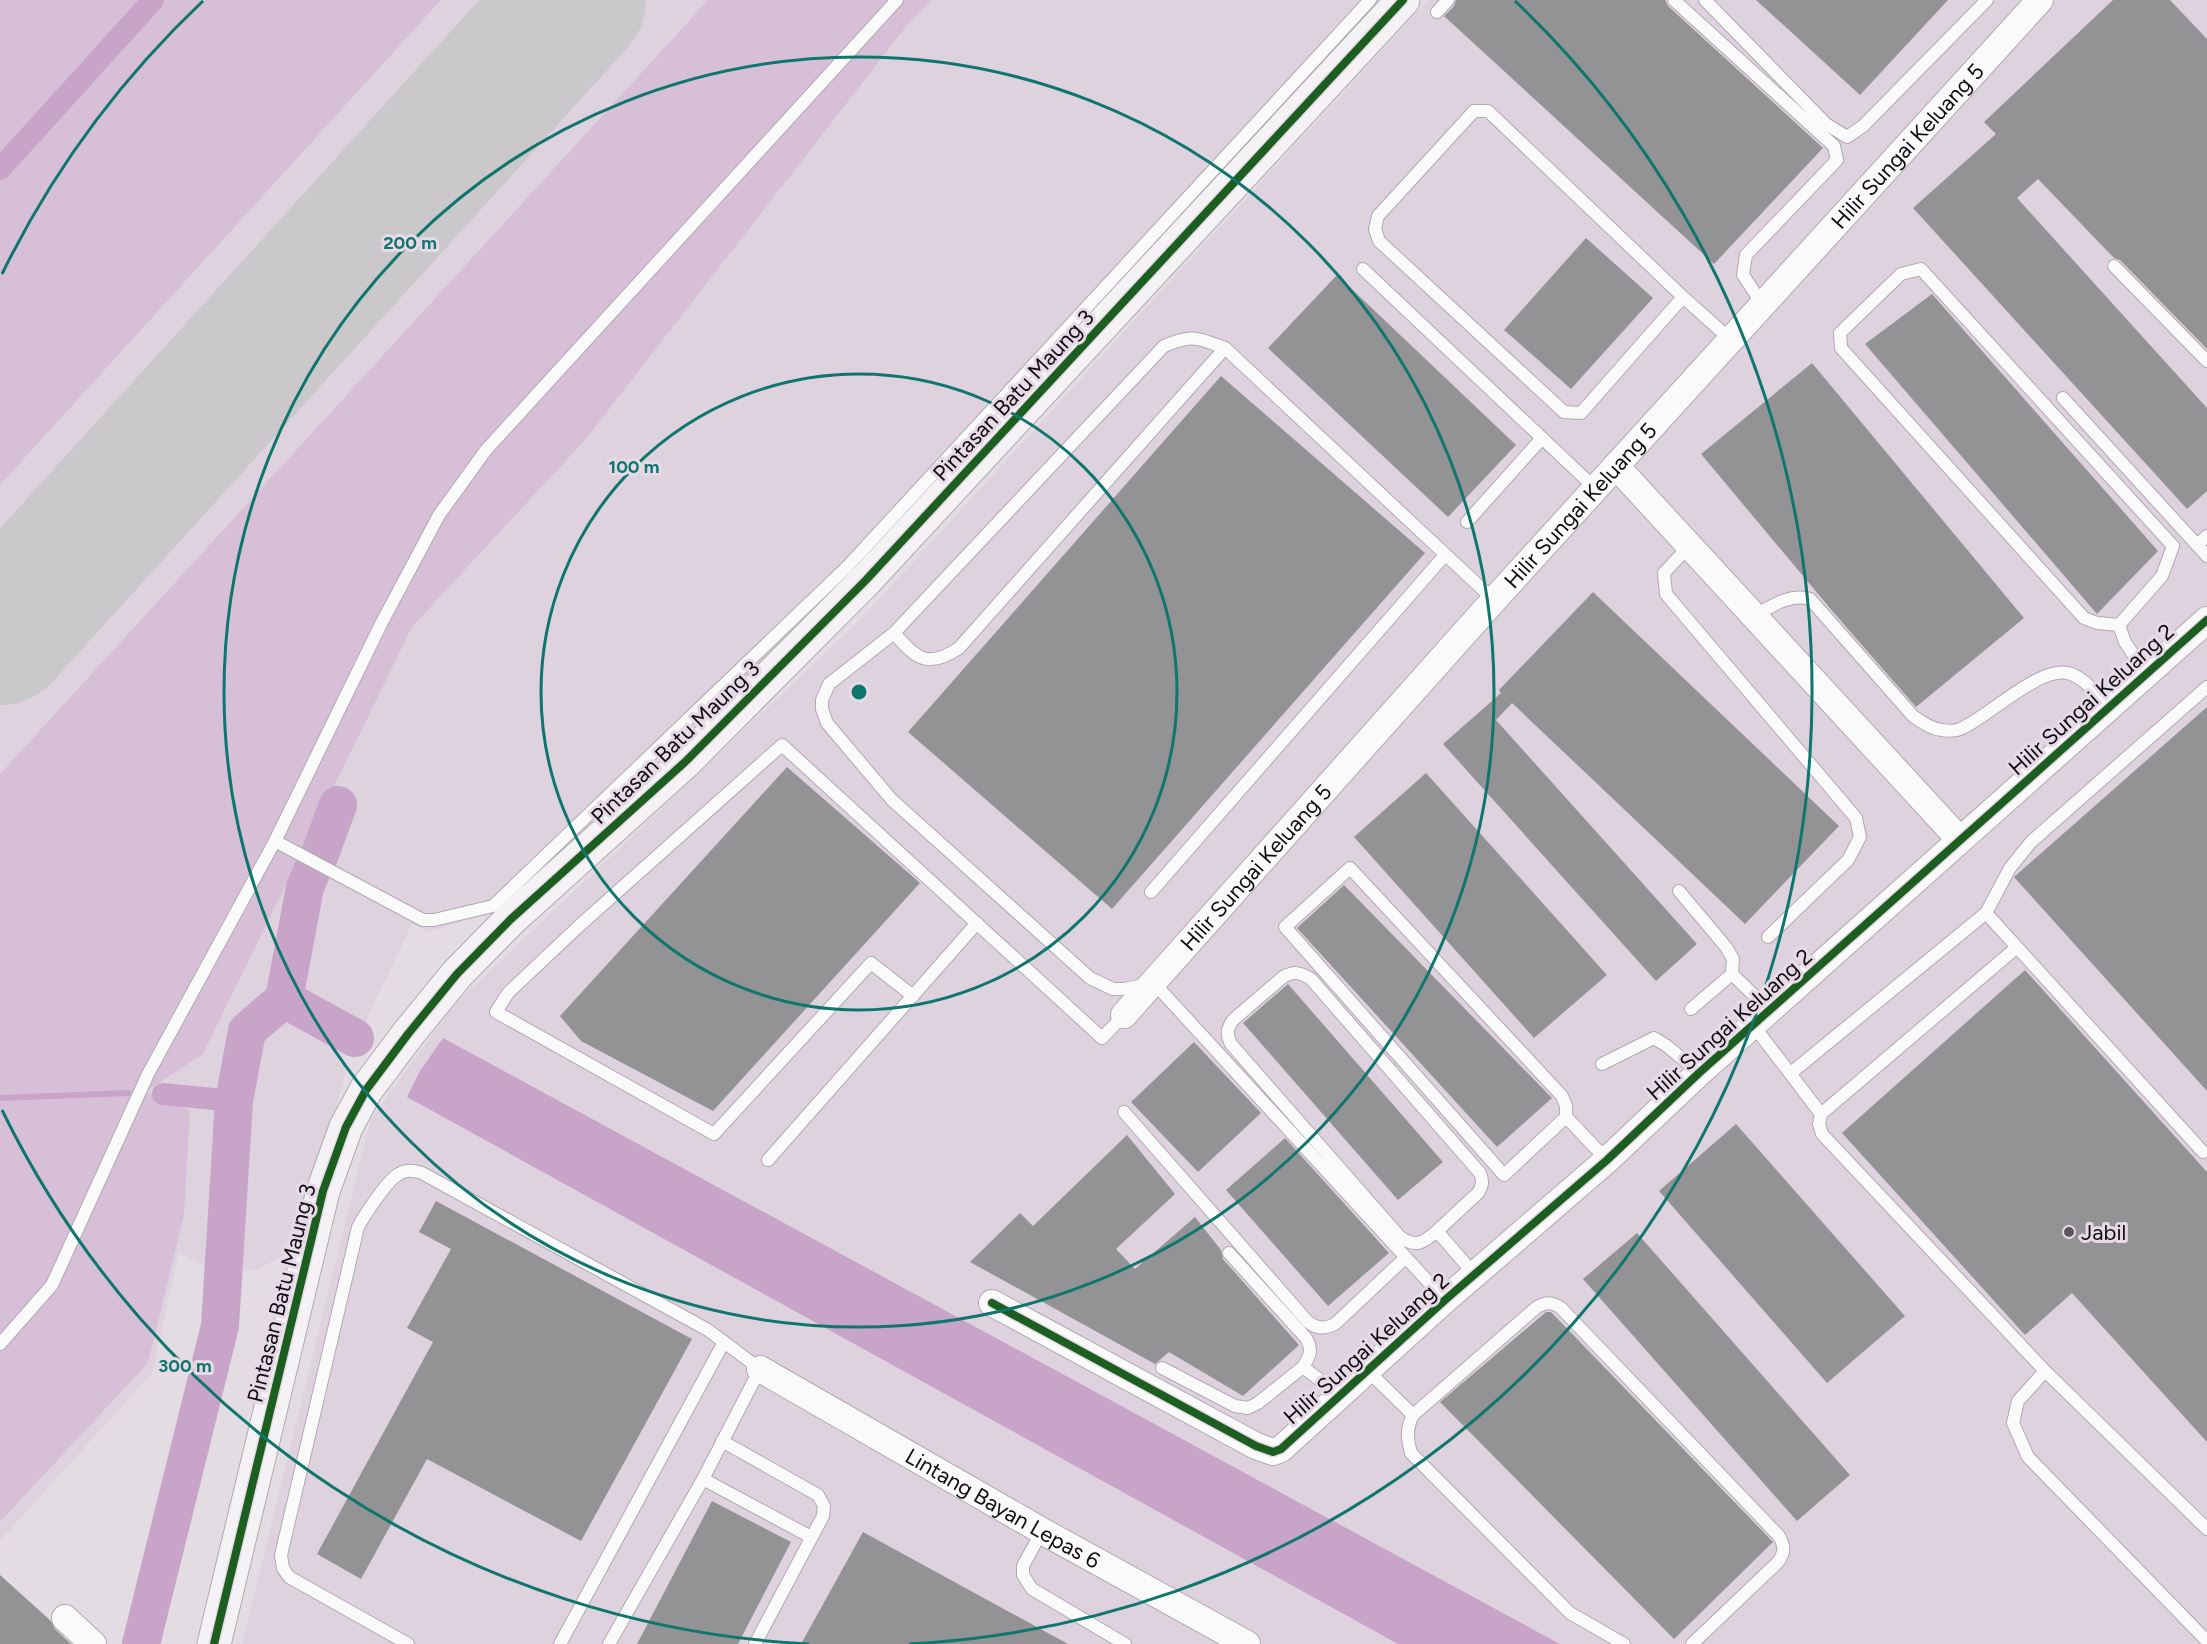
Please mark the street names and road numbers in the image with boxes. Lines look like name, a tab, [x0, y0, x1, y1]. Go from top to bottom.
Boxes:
street label: Hilir Sungai Keluang 5	[1826, 58, 1990, 234]
street label: Pintasan Batu Maung 3	[927, 304, 1100, 487]
street label: Hilir Sungai Keluang 5	[1498, 417, 1663, 594]
street label: Hilir Sungai Keluang 2	[2003, 618, 2180, 781]
street label: Pintasan Batu Maung 3	[585, 655, 765, 830]
street label: Hilir Sungai Keluang 5	[1175, 779, 1337, 956]
street label: Hilir Sungai Keluang 2	[1641, 943, 1818, 1106]
street label: Pintasan Batu Maung 3	[241, 1181, 322, 1405]
street label: Hilir Sungai Keluang 2	[1278, 1267, 1455, 1430]
street label: Lintang Bayan Lepas 6	[901, 1442, 1105, 1574]

